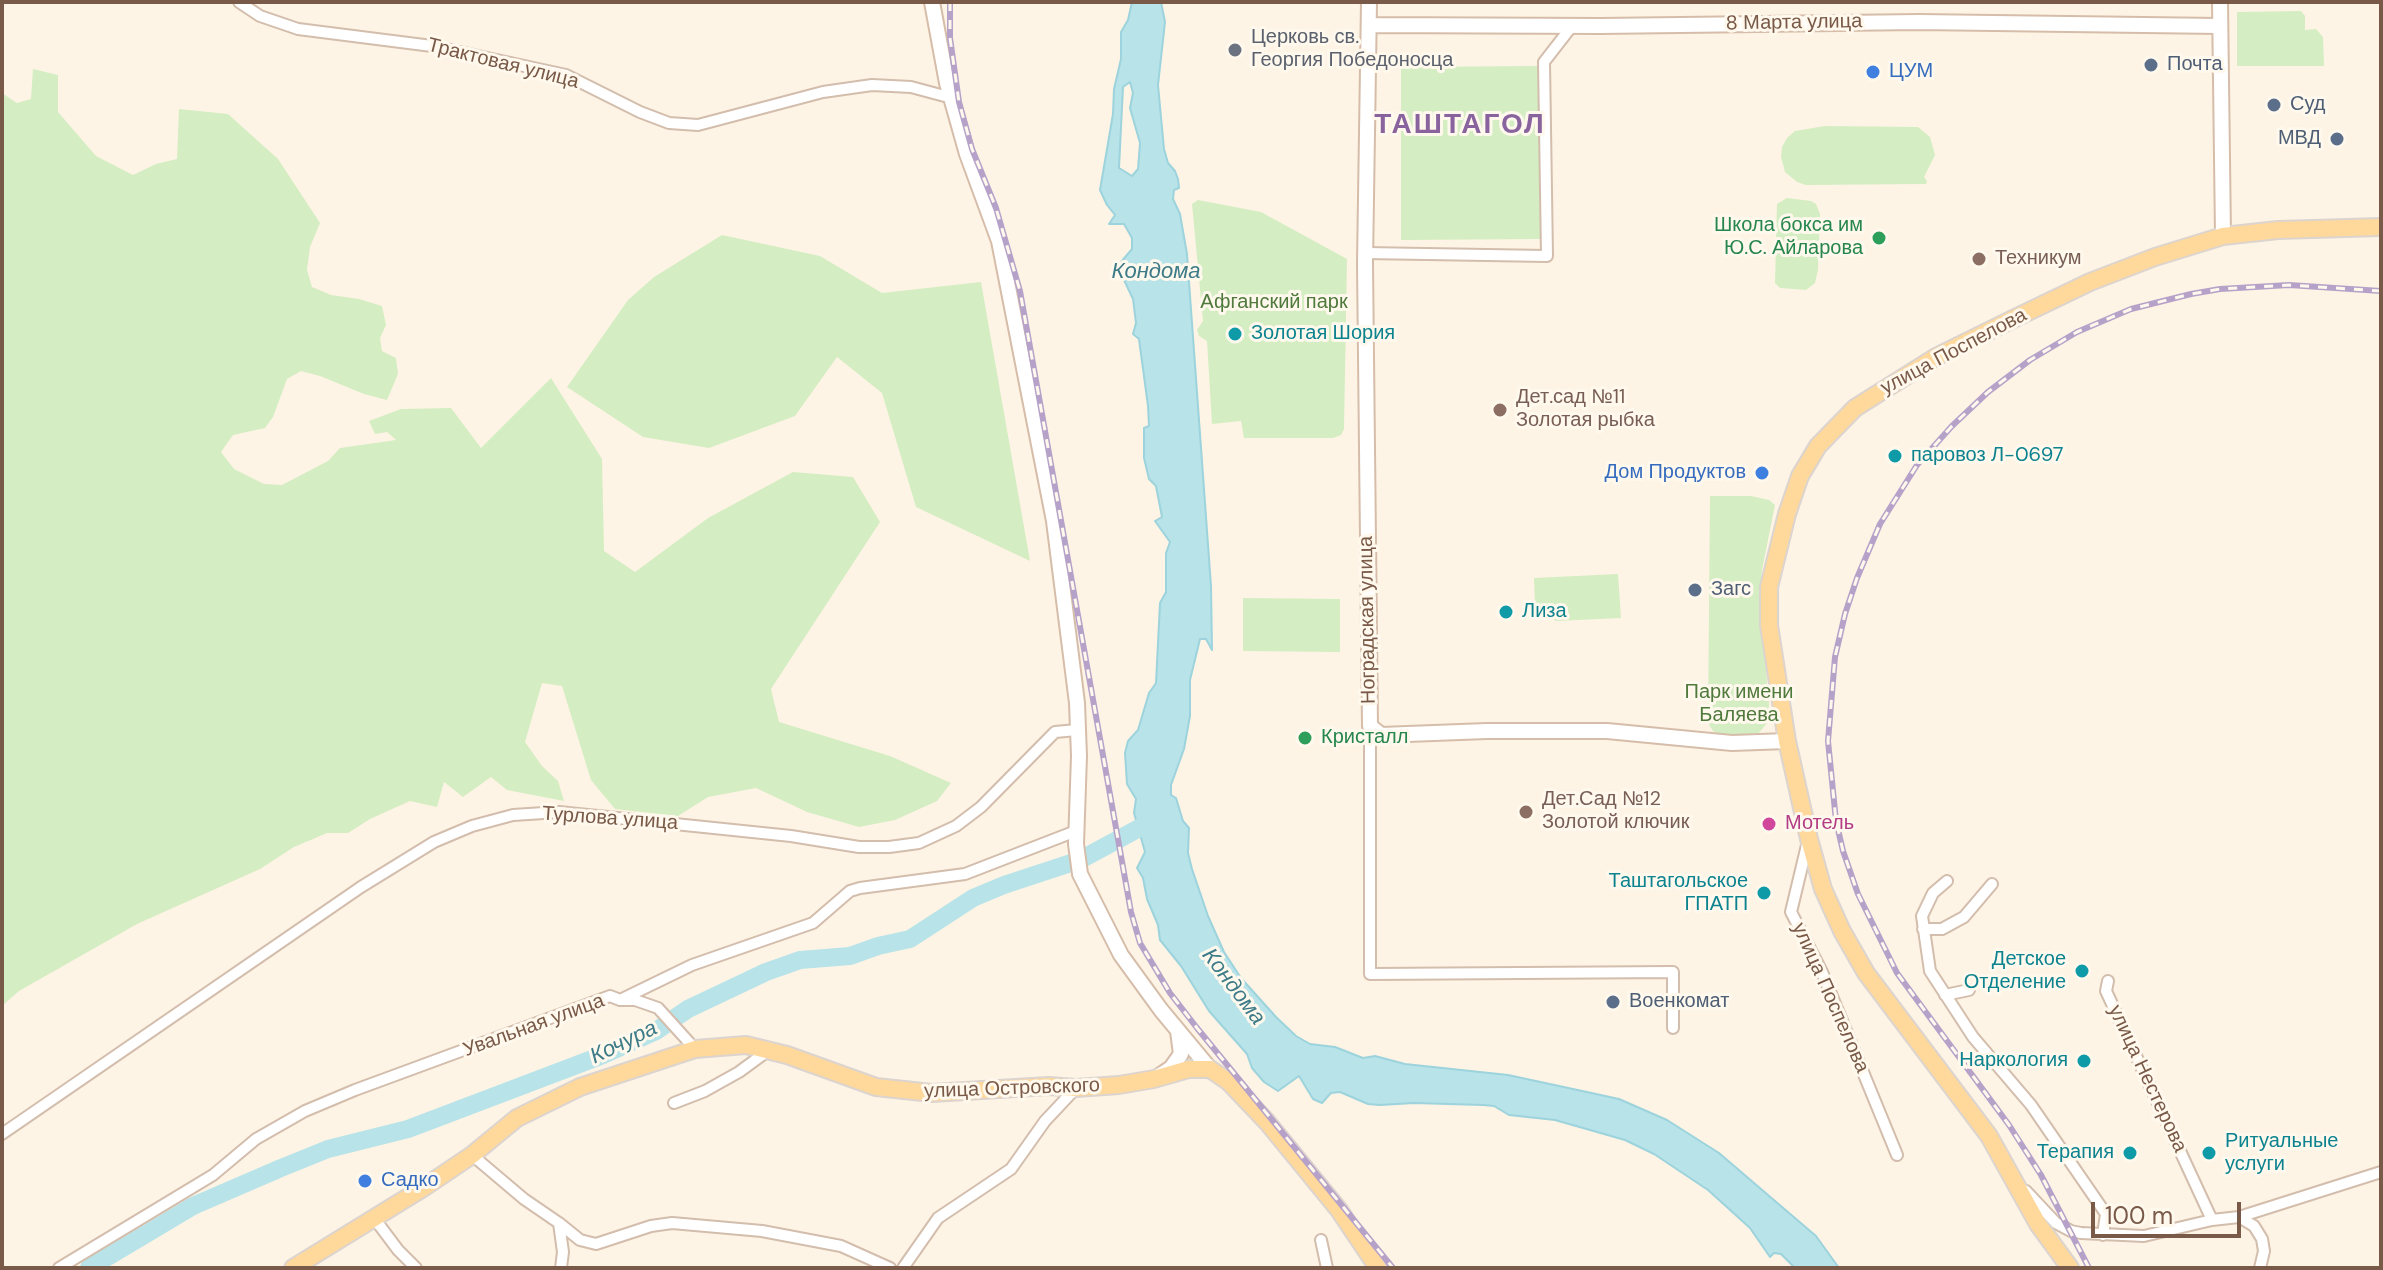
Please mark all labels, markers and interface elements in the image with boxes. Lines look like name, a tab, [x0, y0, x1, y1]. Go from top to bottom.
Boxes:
street label: 8 Марта улица	[1726, 10, 1862, 36]
place label: Церковь св. Георгия Победоносца	[1251, 26, 1453, 73]
street label: Трактовая улица	[425, 34, 581, 94]
marker: Церковь св. Георгия Победоносца	[1226, 41, 1244, 59]
place label: Почта	[2167, 53, 2223, 77]
marker: Почта	[2142, 56, 2160, 74]
place label: ЦУМ	[1889, 60, 1933, 84]
marker: ЦУМ	[1864, 63, 1882, 81]
place label: Суд	[2290, 93, 2325, 117]
marker: Суд	[2265, 96, 2283, 114]
district label: ТАШТАГОЛ	[1374, 109, 1546, 143]
place label: МВД	[2278, 127, 2321, 151]
marker: МВД	[2328, 130, 2346, 148]
place label: Школа бокса им Ю.С. Айларова	[1714, 214, 1863, 261]
marker: Школа бокса им Ю.С. Айларова	[1870, 229, 1888, 247]
place label: Техникум	[1995, 247, 2081, 271]
marker: Техникум	[1970, 250, 1988, 268]
water label: Кондома	[1111, 259, 1201, 285]
park label: Афганский парк	[1200, 291, 1348, 315]
street label: улица Поспелова	[1877, 303, 2031, 401]
place label: Золотая Шория	[1251, 322, 1395, 346]
marker: Золотая Шория	[1226, 325, 1244, 343]
place label: Дет.сад №11 Золотая рыбка	[1516, 386, 1655, 433]
marker: Дет.сад №11 Золотая рыбка	[1491, 401, 1509, 419]
place label: паровоз Л-0697	[1911, 444, 2063, 468]
marker: паровоз Л-0697	[1886, 447, 1904, 465]
place label: Дом Продуктов	[1605, 461, 1746, 485]
marker: Дом Продуктов	[1753, 464, 1771, 482]
street label: Ноградская улица	[1355, 536, 1381, 704]
place label: Загс	[1711, 578, 1751, 602]
marker: Загс	[1686, 581, 1704, 599]
place label: Лиза	[1522, 600, 1567, 624]
marker: Лиза	[1497, 603, 1515, 621]
park label: Парк имени Баляева	[1685, 681, 1793, 728]
place label: Кристалл	[1321, 726, 1408, 750]
marker: Кристалл	[1296, 729, 1314, 747]
place label: Дет.Сад №12 Золотой ключик	[1542, 788, 1689, 835]
street label: Турлова улица	[541, 802, 679, 836]
marker: Дет.Сад №12 Золотой ключик	[1517, 803, 1535, 821]
place label: Мотель	[1785, 812, 1854, 836]
marker: Мотель	[1760, 815, 1778, 833]
place label: Таштагольское ГПАТП	[1609, 870, 1748, 917]
marker: Таштагольское ГПАТП	[1755, 884, 1773, 902]
street label: улица Поспелова	[1786, 919, 1874, 1077]
water label: Кондома	[1196, 944, 1270, 1030]
place label: Детское Отделение	[1964, 948, 2066, 995]
marker: Детское Отделение	[2073, 962, 2091, 980]
street label: Увальная улица	[460, 989, 608, 1063]
place label: Военкомат	[1629, 990, 1729, 1014]
marker: Военкомат	[1604, 993, 1622, 1011]
street label: улица Нестерова	[2102, 1002, 2192, 1156]
water label: Кочура	[586, 1016, 662, 1070]
place label: Наркология	[1959, 1049, 2068, 1073]
marker: Наркология	[2075, 1052, 2093, 1070]
street label: улица Островского	[924, 1074, 1100, 1104]
place label: Ритуальные услуги	[2225, 1130, 2338, 1177]
place label: Терапия	[2037, 1141, 2114, 1165]
marker: Терапия	[2121, 1144, 2139, 1162]
marker: Ритуальные услуги	[2200, 1144, 2218, 1162]
place label: Садко	[381, 1169, 439, 1193]
marker: Садко	[356, 1172, 374, 1190]
scale bar	[2095, 1186, 2245, 1236]
text: 100 m	[2105, 1200, 2173, 1231]

